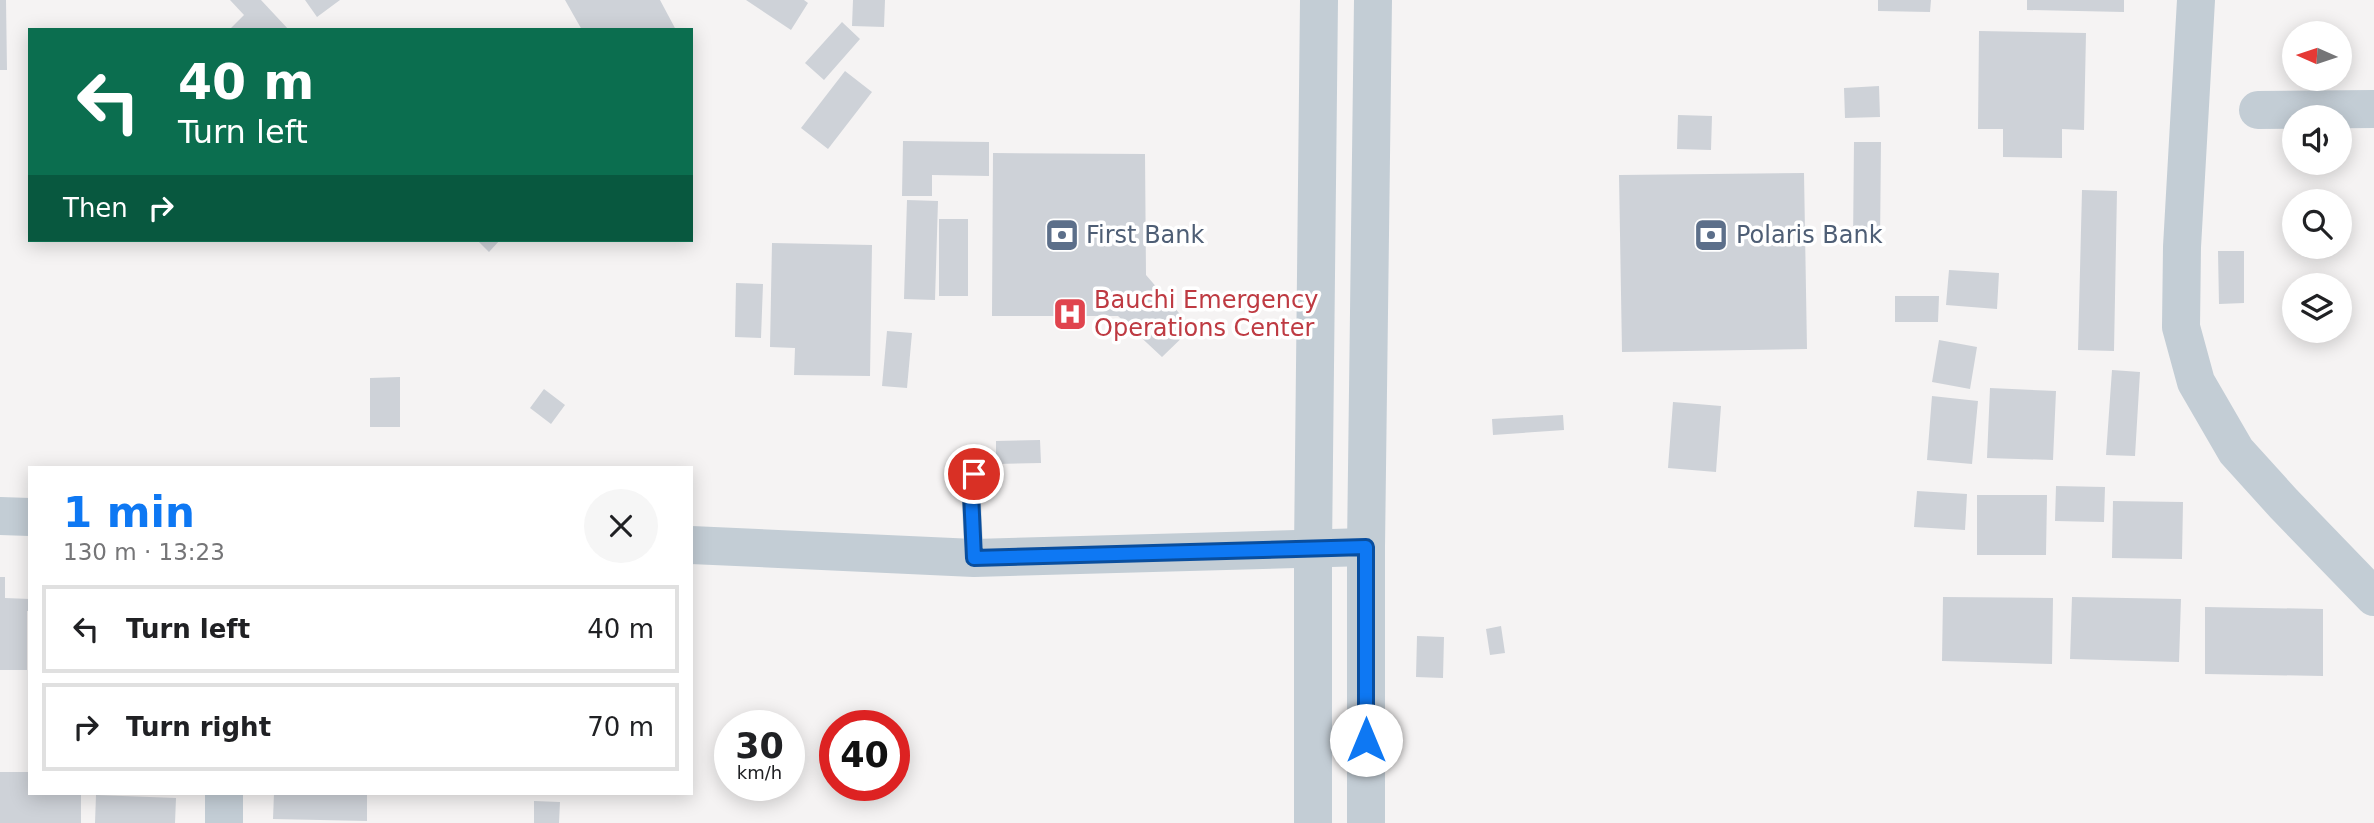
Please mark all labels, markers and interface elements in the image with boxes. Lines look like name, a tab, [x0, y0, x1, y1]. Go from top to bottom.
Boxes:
north arrow	[2282, 21, 2352, 91]
map controls	[2282, 21, 2352, 343]
text: 40 m	[178, 54, 314, 111]
icon: left	[63, 56, 154, 147]
button: sound	[2282, 105, 2352, 175]
text: Turn left	[178, 113, 308, 151]
icon: right	[142, 189, 180, 227]
button: search	[2282, 189, 2352, 259]
text: Then	[63, 193, 128, 223]
bank icon: First Bank	[1043, 216, 1081, 254]
bank icon: Polaris Bank	[1692, 216, 1730, 254]
place label: First Bank	[1086, 221, 1205, 249]
place label: Polaris Bank	[1736, 221, 1883, 249]
button: layers	[2282, 273, 2352, 343]
place label: Bauchi Emergency Operations Center	[1094, 286, 1318, 342]
hospital icon: Bauchi Emergency Operations Center	[1051, 295, 1089, 333]
pin	[944, 444, 1004, 504]
icon: arrive	[955, 455, 993, 493]
text: 1 min	[63, 488, 195, 537]
button: close	[584, 489, 658, 563]
text: 130 m · 13:23	[63, 539, 225, 565]
icon: left	[67, 610, 105, 648]
text: Turn left	[126, 614, 250, 644]
text: 40 m	[587, 614, 654, 644]
position arrow	[1329, 703, 1403, 777]
icon: right	[67, 708, 105, 746]
speed limit sign: 40	[819, 710, 910, 801]
text: Turn right	[126, 712, 271, 742]
text: 70 m	[587, 712, 654, 742]
text: 30	[735, 726, 784, 766]
text: km/h	[737, 762, 782, 783]

